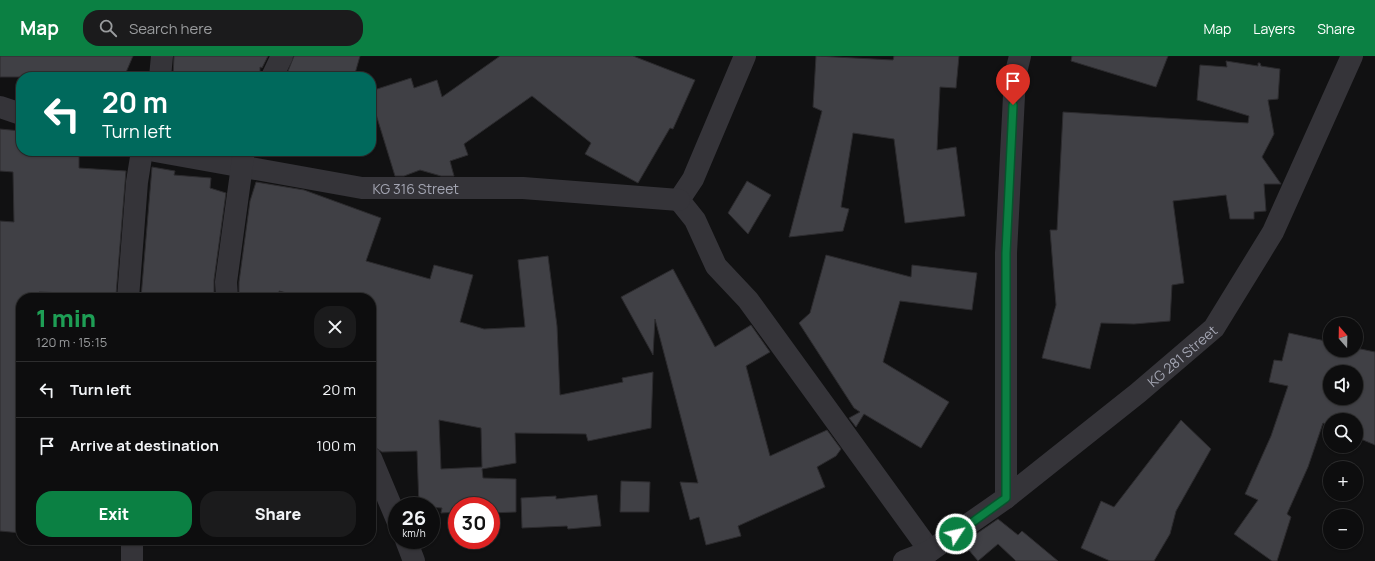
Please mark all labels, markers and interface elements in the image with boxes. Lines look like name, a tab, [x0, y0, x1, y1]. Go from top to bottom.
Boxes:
search box	[83, 10, 363, 46]
text: Map	[20, 15, 59, 41]
icon: search	[97, 17, 119, 39]
text: Search here	[129, 18, 212, 39]
text: Map	[1203, 19, 1231, 38]
text: Layers	[1253, 19, 1295, 38]
text: Share	[1317, 19, 1355, 38]
pin	[996, 64, 1030, 105]
icon: arrive	[1002, 70, 1024, 92]
text: 20 m	[102, 83, 168, 121]
icon: left	[36, 88, 88, 140]
text: Turn left	[102, 119, 172, 143]
street label: KG 316 Street	[373, 179, 459, 198]
text: 1 min	[36, 301, 96, 334]
button: close	[314, 306, 356, 348]
north arrow	[1323, 317, 1363, 357]
map controls	[1323, 317, 1363, 549]
street label: KG 281 Street	[1143, 320, 1221, 391]
text: 120 m · 15:15	[36, 333, 107, 351]
button: sound	[1323, 365, 1363, 405]
icon: left	[36, 379, 58, 401]
text: Turn left	[70, 379, 132, 400]
text: 20 m	[323, 379, 356, 400]
button: search	[1323, 413, 1363, 453]
icon: arrive	[36, 435, 58, 457]
text: Arrive at destination	[70, 435, 219, 456]
text: 100 m	[316, 435, 356, 456]
button: +	[1323, 461, 1363, 501]
button: Exit	[36, 491, 192, 537]
button: Share	[200, 491, 356, 537]
speed limit sign: 30	[448, 497, 500, 549]
text: 26	[402, 504, 426, 531]
button: −	[1323, 509, 1363, 549]
position arrow	[935, 513, 977, 555]
text: km/h	[402, 526, 426, 540]

